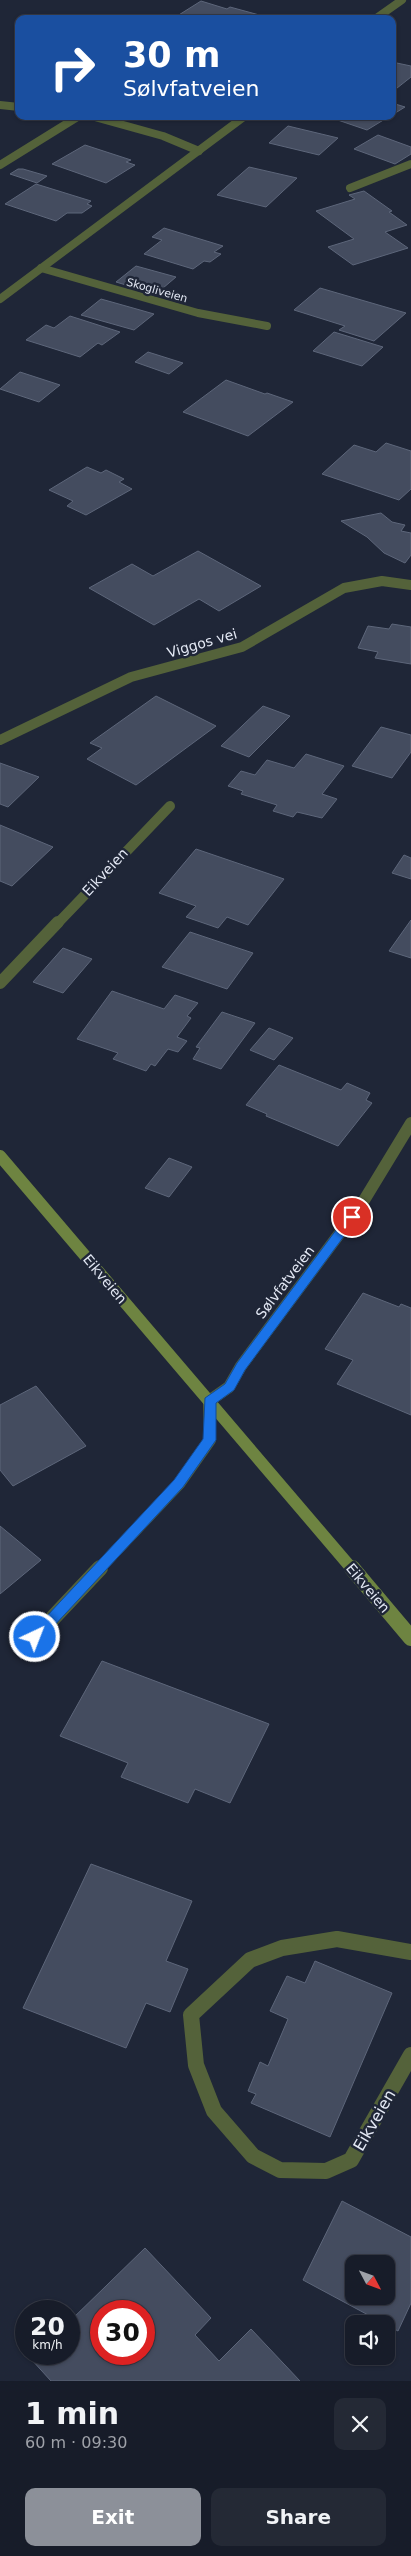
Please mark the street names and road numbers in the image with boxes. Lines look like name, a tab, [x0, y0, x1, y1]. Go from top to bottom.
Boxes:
street label: Skogliveien	[125, 276, 189, 305]
street label: Viggos vei	[165, 625, 239, 661]
street label: Eikveien	[79, 845, 131, 899]
street label: Sølvfatveien	[252, 1242, 318, 1322]
street label: Eikveien	[80, 1251, 130, 1307]
street label: Eikveien	[343, 1560, 393, 1616]
street label: Eikveien	[349, 2086, 400, 2154]

